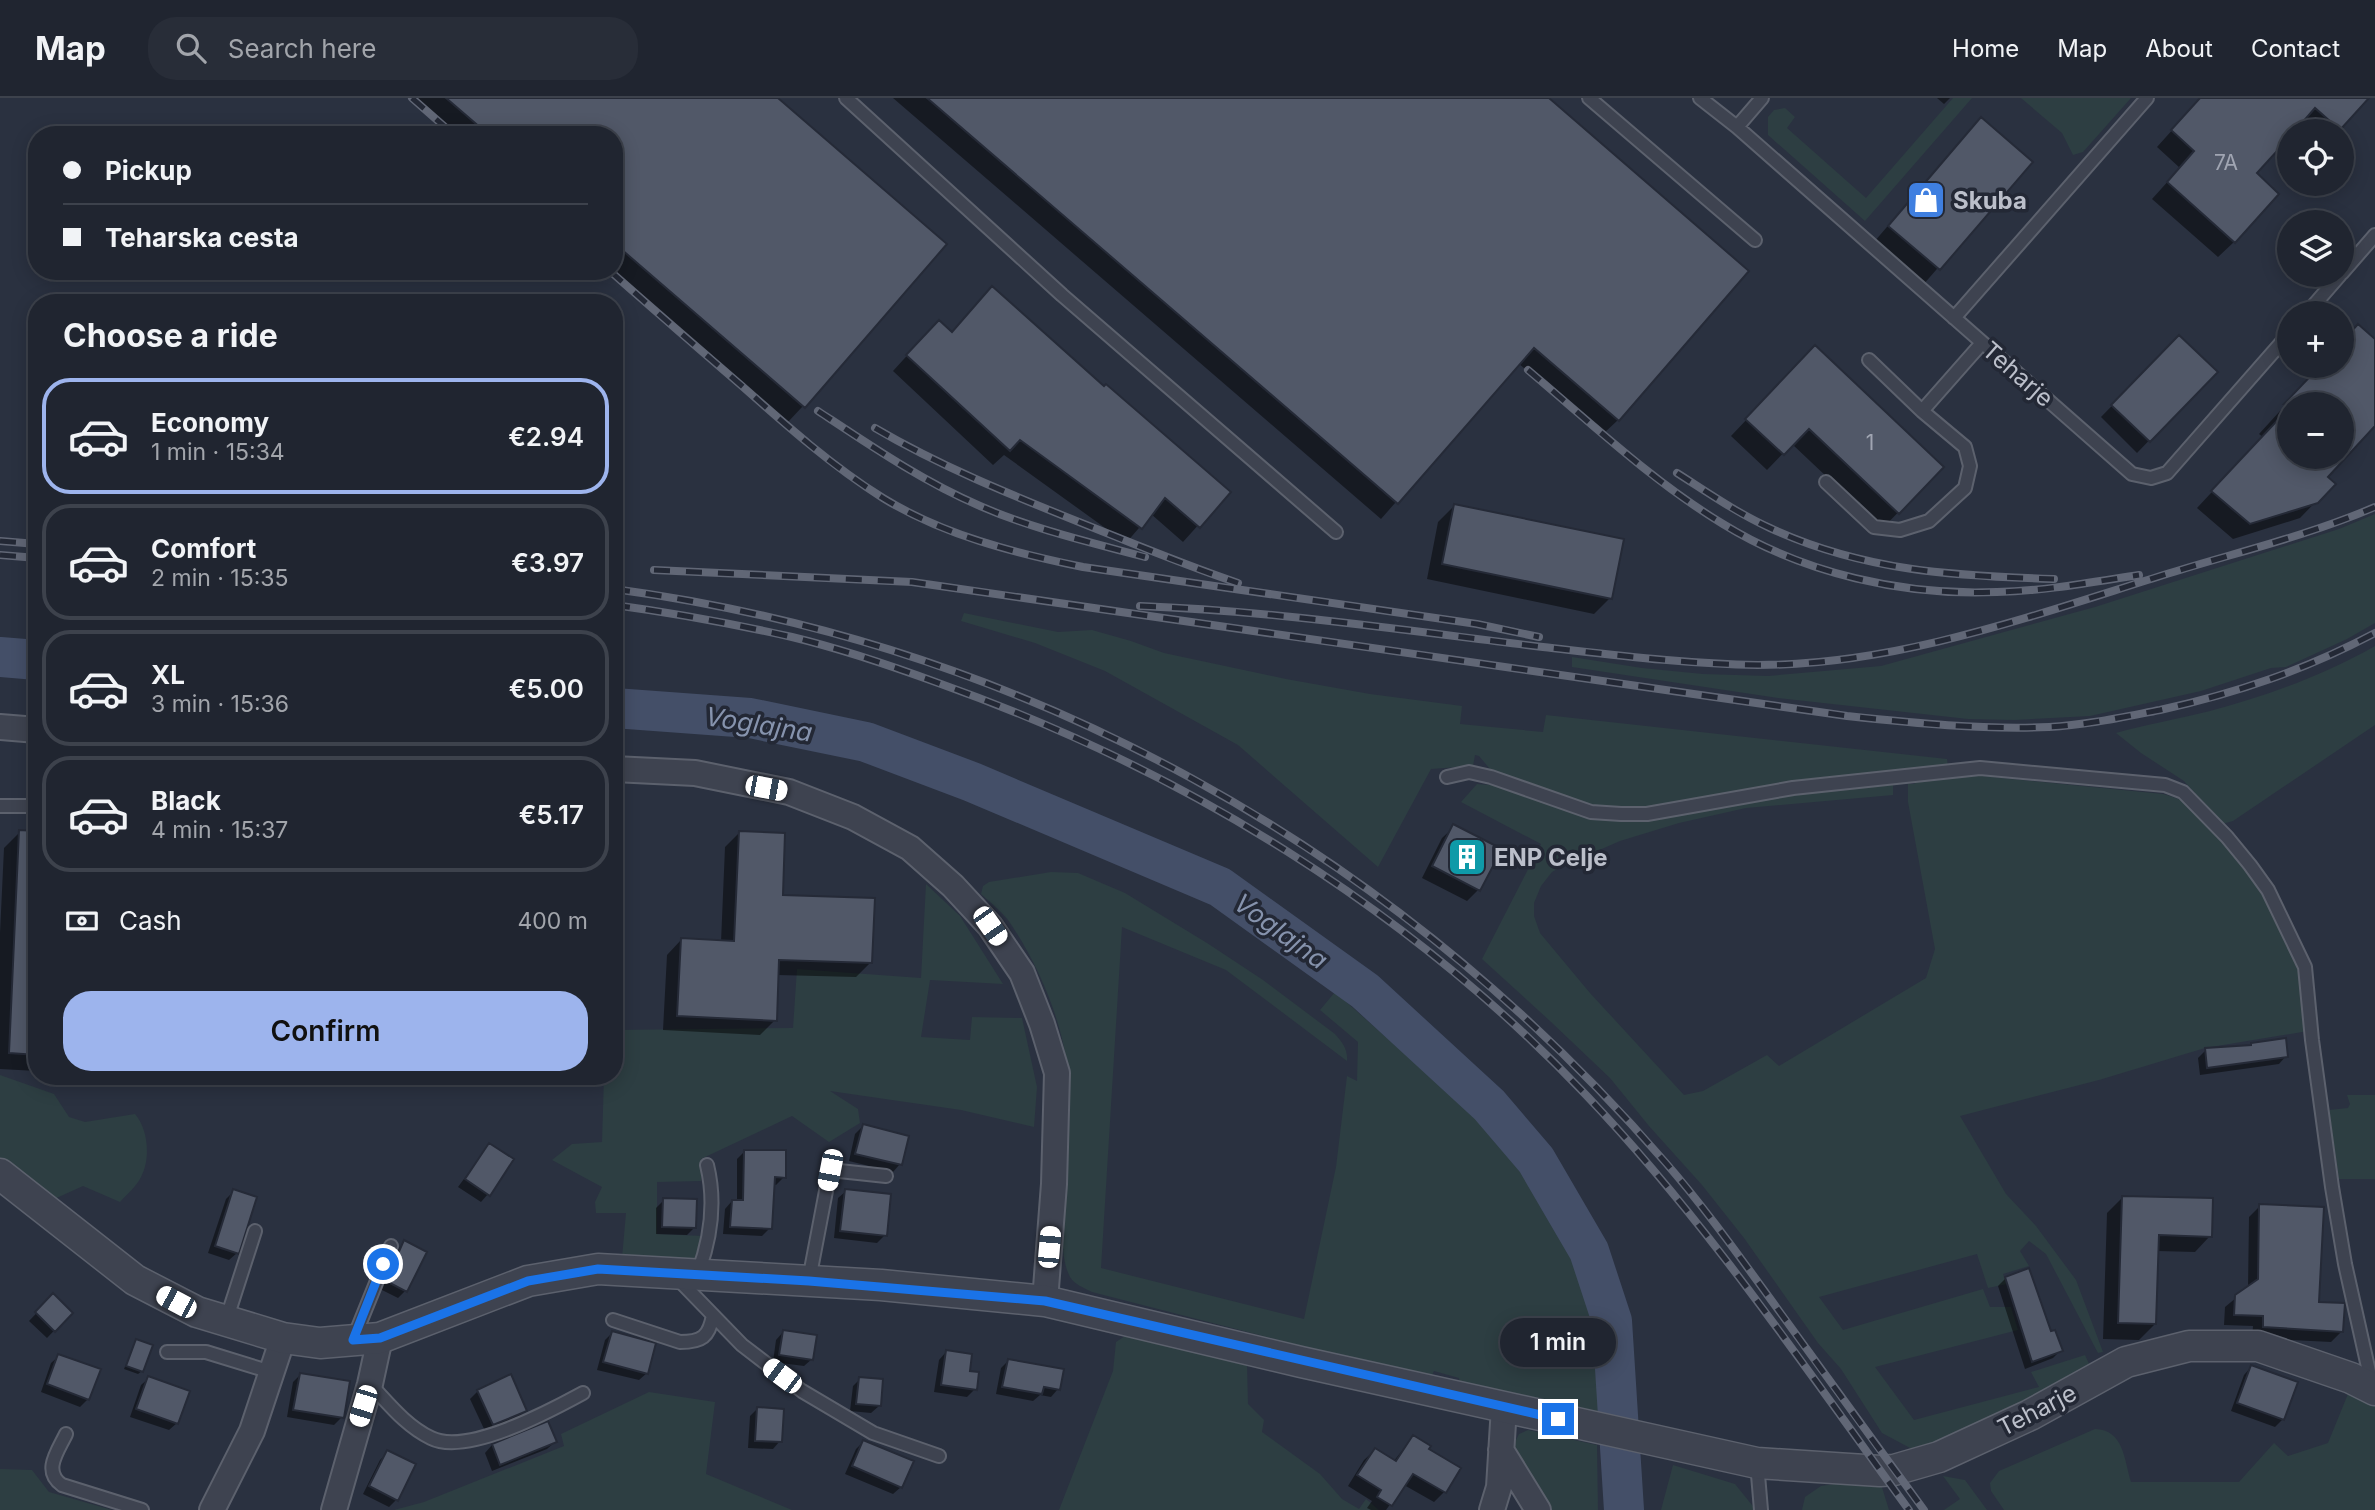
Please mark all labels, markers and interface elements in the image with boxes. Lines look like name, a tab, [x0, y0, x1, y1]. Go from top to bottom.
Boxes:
search box	[148, 17, 638, 80]
text: Map	[35, 28, 106, 68]
icon: search	[172, 29, 210, 67]
text: Search here	[228, 33, 376, 64]
text: Home	[1952, 34, 2019, 63]
text: Map	[2057, 34, 2107, 63]
text: About	[2145, 34, 2213, 63]
text: Contact	[2251, 34, 2340, 63]
map controls	[2277, 119, 2354, 469]
button: locate	[2277, 119, 2354, 196]
house number: 7A	[2214, 150, 2238, 175]
text: Pickup	[105, 155, 192, 186]
shop icon: Skuba	[1905, 179, 1947, 221]
place label: Skuba	[1953, 186, 2027, 215]
button: layers	[2277, 210, 2354, 287]
text: Teharska cesta	[105, 222, 299, 253]
button: +	[2277, 301, 2354, 378]
text: Choose a ride	[63, 316, 278, 355]
street label: Teharje	[1977, 335, 2059, 413]
button: −	[2277, 392, 2354, 469]
icon: car	[67, 405, 130, 468]
text: Economy	[151, 407, 269, 438]
text: €2.94	[508, 421, 584, 452]
house number: 1	[1866, 430, 1874, 455]
text: 1 min · 15:34	[151, 438, 285, 466]
icon: car	[67, 531, 130, 594]
text: Comfort	[151, 533, 256, 564]
text: €3.97	[511, 547, 584, 578]
text: 2 min · 15:35	[151, 564, 289, 592]
icon: car	[67, 657, 130, 720]
text: XL	[151, 659, 185, 690]
text: €5.00	[509, 673, 584, 704]
text: 3 min · 15:36	[151, 690, 289, 718]
water label: Voglajna	[703, 700, 815, 748]
car	[744, 774, 789, 802]
icon: car	[67, 783, 130, 846]
text: Black	[151, 785, 221, 816]
text: €5.17	[519, 799, 584, 830]
text: 4 min · 15:37	[151, 816, 288, 844]
building icon: ENP Celje	[1446, 836, 1488, 878]
place label: ENP Celje	[1494, 843, 1607, 872]
water label: Voglajna	[1228, 887, 1334, 975]
icon: cash	[63, 902, 101, 940]
car	[970, 903, 1011, 949]
text: Cash	[119, 905, 182, 936]
text: 400 m	[518, 907, 588, 935]
button: Confirm	[63, 991, 588, 1071]
car	[816, 1147, 845, 1193]
car	[1037, 1225, 1062, 1269]
route start	[367, 1248, 399, 1280]
car	[153, 1283, 200, 1321]
callout: 1 min	[1500, 1318, 1616, 1366]
text: 1 min	[1530, 1328, 1586, 1356]
car	[759, 1355, 806, 1397]
street label: Teharje	[1993, 1378, 2081, 1442]
car	[347, 1383, 380, 1429]
route end	[1542, 1403, 1574, 1435]

